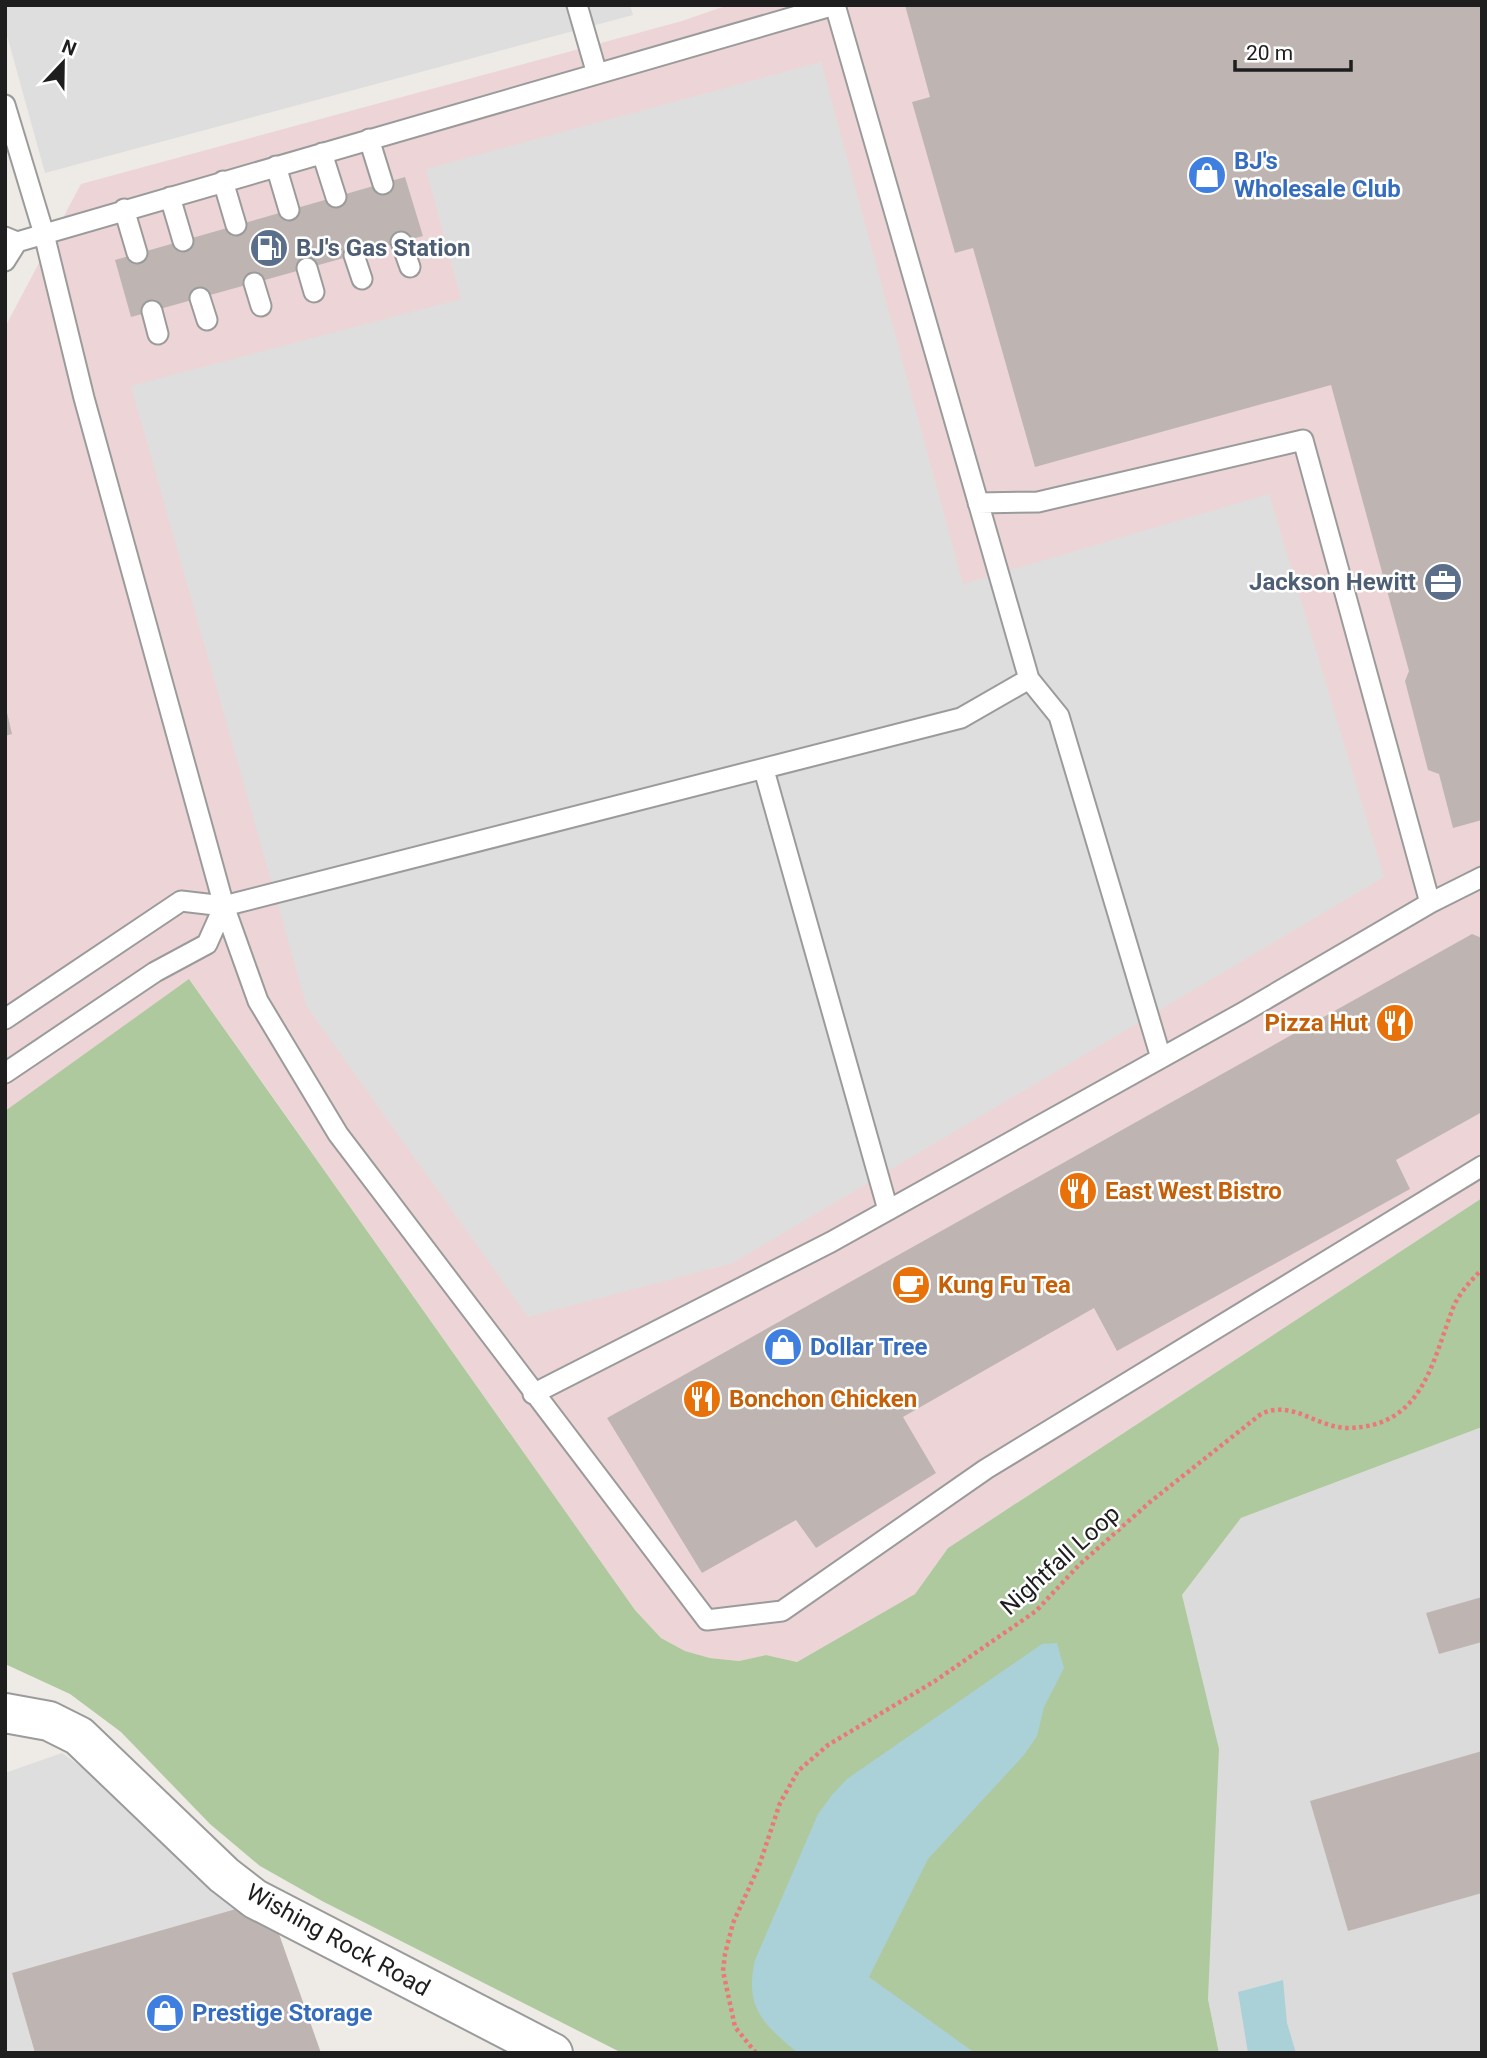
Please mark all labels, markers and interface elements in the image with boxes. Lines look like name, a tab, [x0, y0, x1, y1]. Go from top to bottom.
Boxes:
north arrow	[28, 28, 98, 98]
scale bar	[1235, 28, 1350, 72]
text: N	[59, 35, 80, 61]
text: 20 m	[1246, 41, 1293, 65]
place label: BJ's Wholesale Club	[1234, 147, 1401, 203]
shop icon: BJ's Wholesale Club	[1186, 154, 1228, 196]
fuel station icon: BJ's Gas Station	[248, 227, 290, 269]
place label: BJ's Gas Station	[296, 234, 471, 262]
office icon: Jackson Hewitt	[1422, 561, 1464, 603]
place label: Jackson Hewitt	[1249, 568, 1416, 596]
restaurant icon: Pizza Hut	[1374, 1002, 1416, 1044]
place label: Pizza Hut	[1264, 1009, 1368, 1037]
restaurant icon: East West Bistro	[1057, 1170, 1099, 1212]
place label: East West Bistro	[1105, 1177, 1282, 1205]
cafe icon: Kung Fu Tea	[890, 1264, 932, 1306]
place label: Kung Fu Tea	[938, 1271, 1071, 1299]
shop icon: Dollar Tree	[762, 1326, 804, 1368]
place label: Dollar Tree	[810, 1333, 927, 1361]
restaurant icon: Bonchon Chicken	[681, 1378, 723, 1420]
place label: Bonchon Chicken	[729, 1385, 917, 1413]
street label: Nightfall Loop	[995, 1499, 1125, 1621]
street label: Wishing Rock Road	[241, 1878, 435, 2002]
shop icon: Prestige Storage	[144, 1992, 186, 2034]
place label: Prestige Storage	[192, 1999, 373, 2027]

